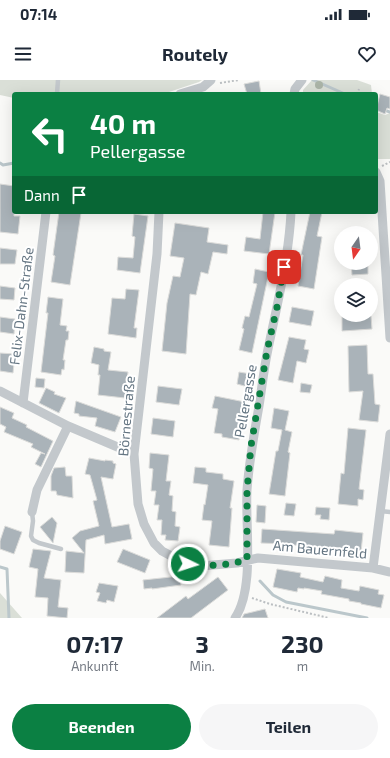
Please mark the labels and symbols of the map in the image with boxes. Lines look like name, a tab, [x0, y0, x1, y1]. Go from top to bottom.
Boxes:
north arrow	[334, 226, 378, 270]
street label: Felix-Dahn-Straße	[5, 246, 37, 366]
pin	[267, 250, 301, 284]
street label: Pellergasse	[230, 363, 260, 439]
street label: Börnestraße	[114, 375, 138, 457]
street label: Am Bauernfeld	[272, 536, 368, 562]
position arrow	[167, 543, 209, 585]

